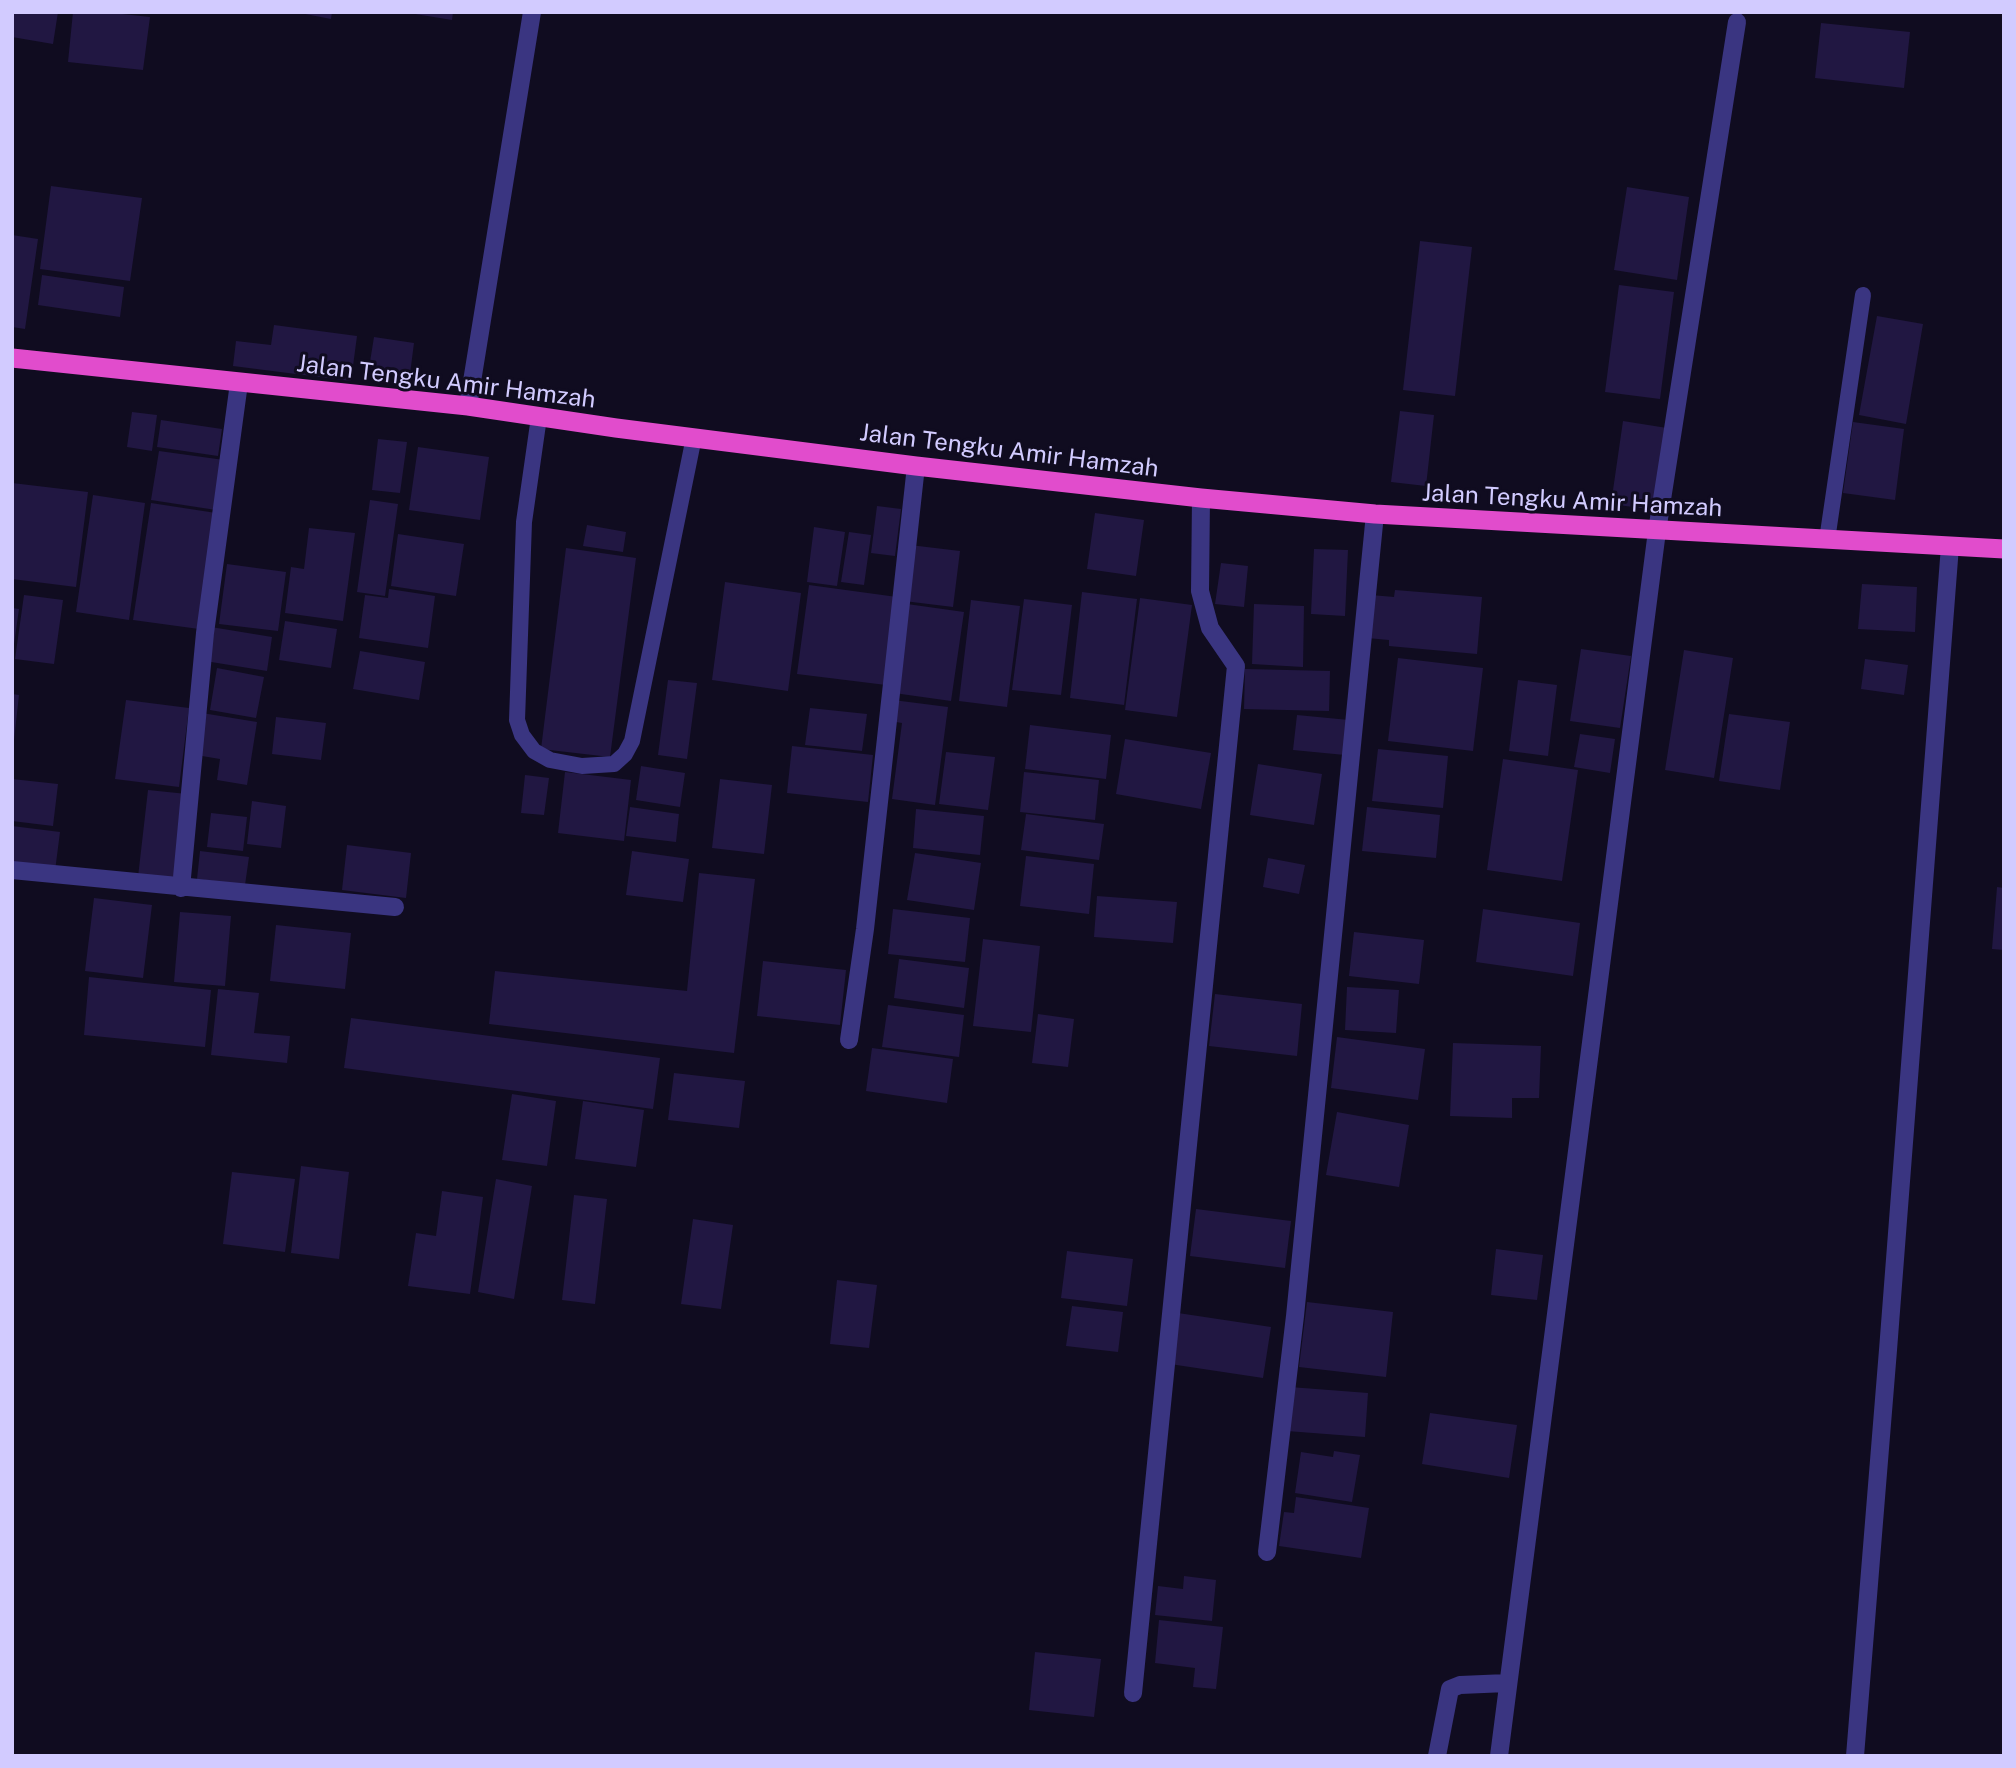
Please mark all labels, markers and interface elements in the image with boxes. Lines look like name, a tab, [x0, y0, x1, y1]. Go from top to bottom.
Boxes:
street label: Jalan Tengku Amir Hamzah	[295, 349, 597, 415]
street label: Jalan Tengku Amir Hamzah	[858, 418, 1160, 484]
street label: Jalan Tengku Amir Hamzah	[1421, 479, 1723, 523]

